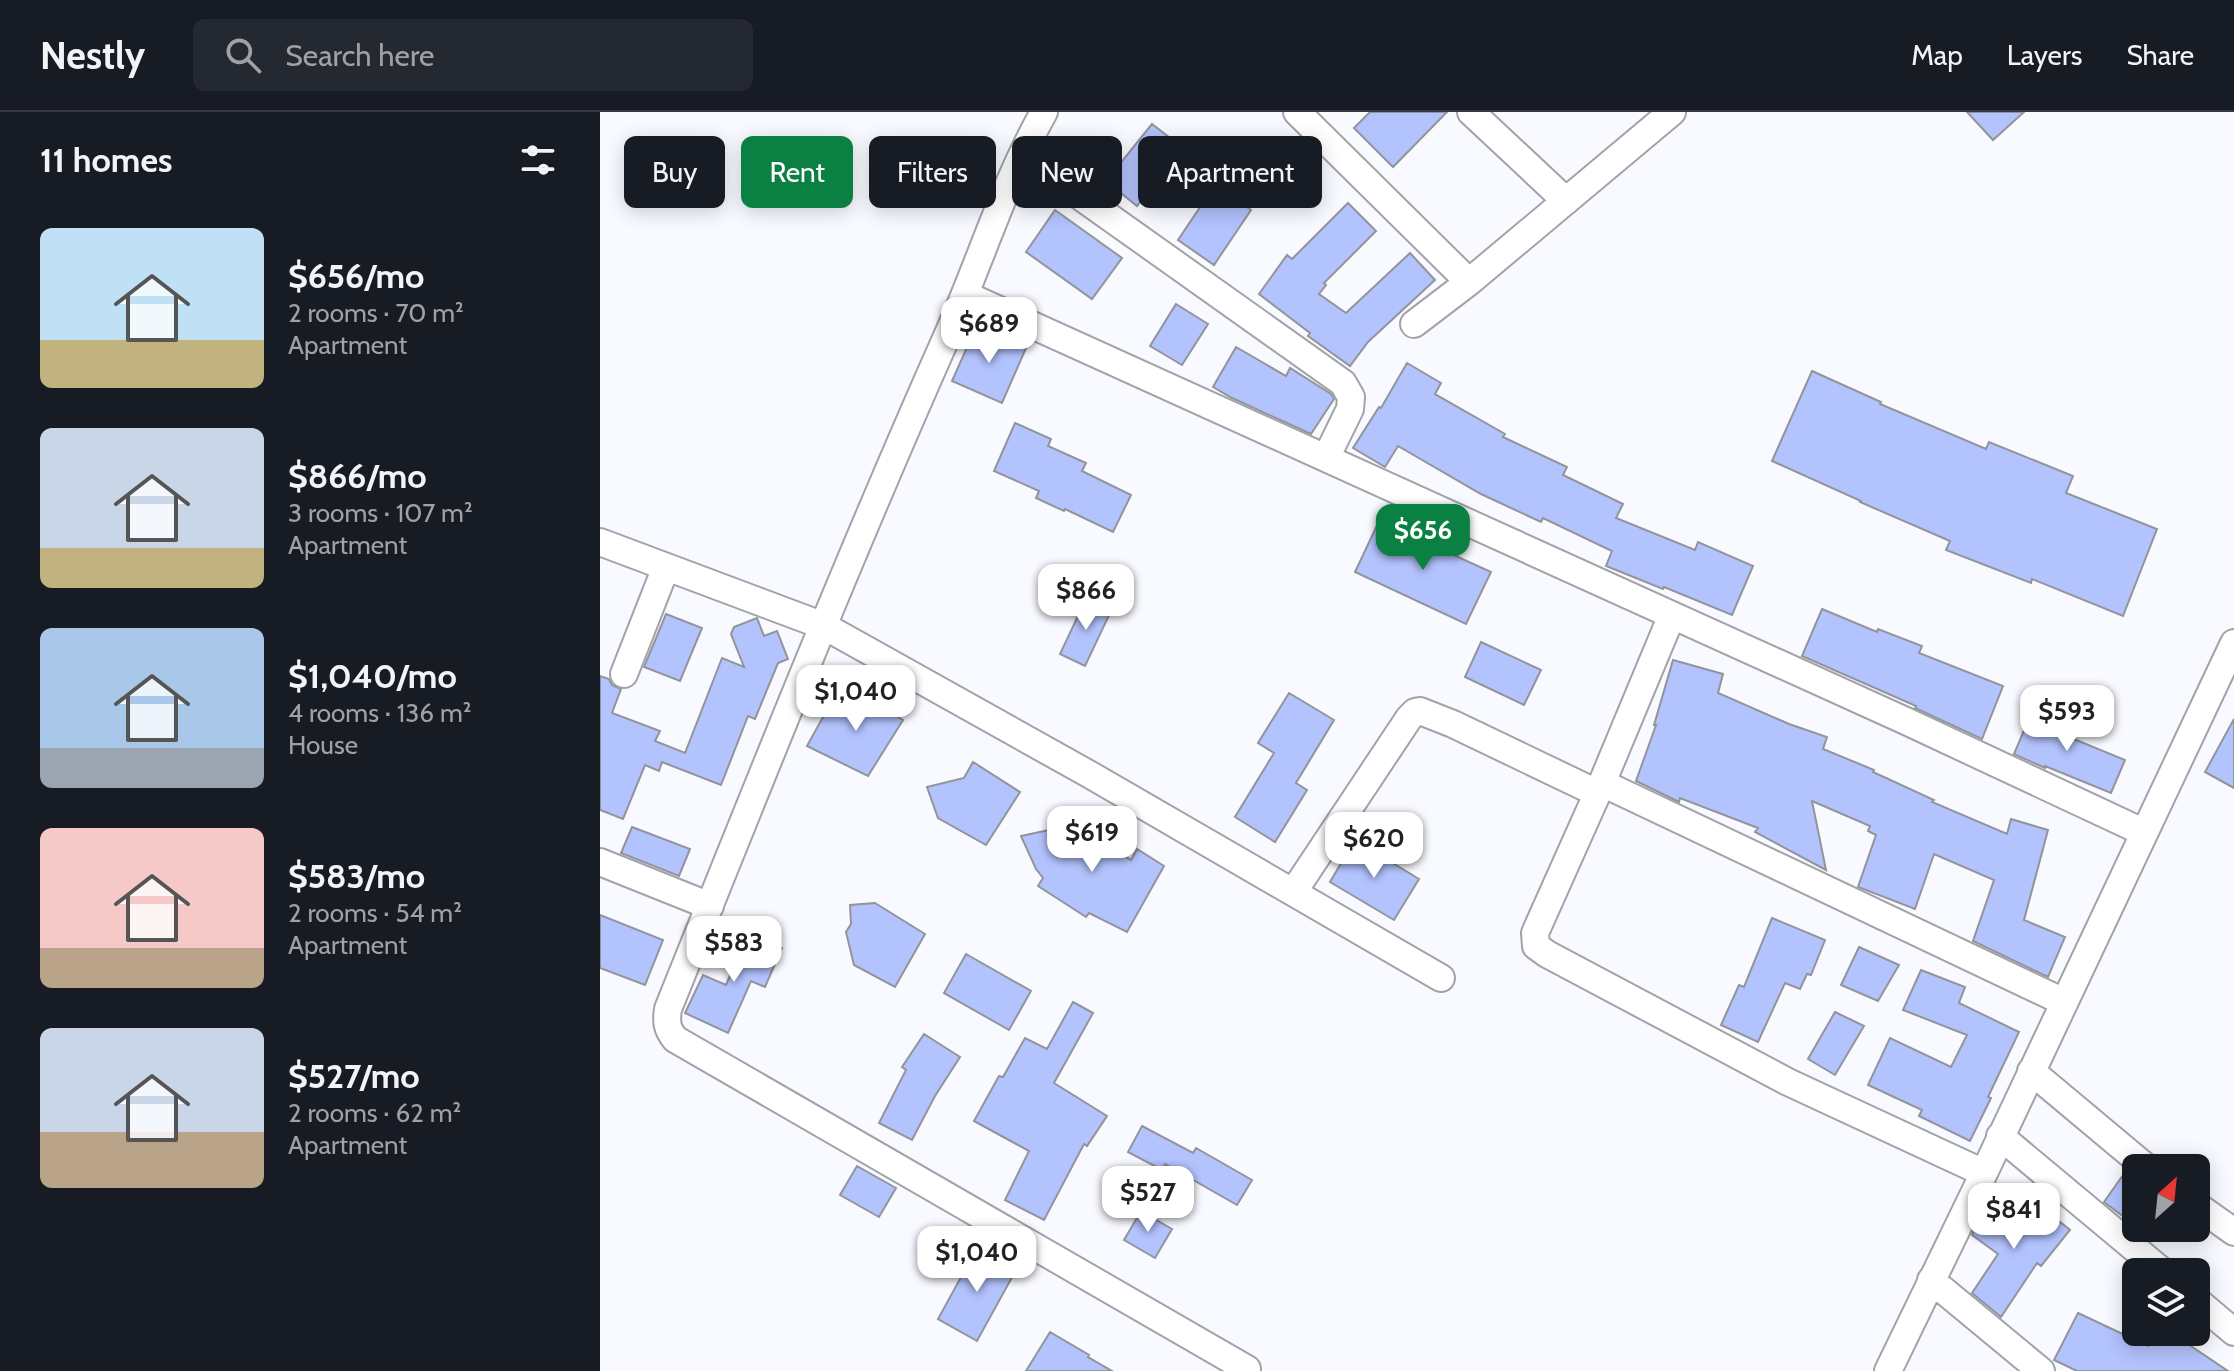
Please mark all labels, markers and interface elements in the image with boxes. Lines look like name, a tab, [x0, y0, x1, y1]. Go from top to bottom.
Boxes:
search box	[193, 19, 753, 91]
text: Nestly	[40, 32, 145, 79]
icon: search	[221, 33, 265, 77]
text: Search here	[285, 37, 434, 74]
text: Map	[1911, 38, 1963, 72]
text: Layers	[2007, 38, 2082, 72]
text: Share	[2126, 38, 2194, 72]
chip: Buy	[624, 136, 725, 208]
chip: Rent	[741, 136, 853, 208]
chip: Filters	[869, 136, 996, 208]
chip: New	[1012, 136, 1122, 208]
chip: Apartment	[1138, 136, 1322, 208]
icon: filters	[516, 138, 560, 182]
text: 11 homes	[40, 139, 172, 181]
text: $656/mo	[288, 255, 424, 297]
icon: home	[104, 260, 200, 356]
text: 2 rooms · 70 m²	[288, 297, 464, 329]
pin: $689	[942, 297, 1036, 365]
text: $689	[959, 307, 1019, 339]
text: Apartment	[288, 329, 407, 361]
text: $866/mo	[288, 455, 427, 497]
icon: home	[104, 460, 200, 556]
text: 3 rooms · 107 m²	[288, 497, 473, 529]
pin: $656	[1376, 504, 1470, 572]
text: $656	[1394, 514, 1452, 546]
text: Apartment	[288, 529, 407, 561]
pin: $866	[1039, 564, 1133, 632]
text: $866	[1056, 574, 1116, 606]
text: $1,040/mo	[288, 655, 457, 697]
icon: home	[104, 660, 200, 756]
pin: $1,040	[791, 665, 921, 733]
text: $1,040	[814, 675, 898, 707]
pin: $593	[2020, 685, 2114, 753]
text: $593	[2038, 695, 2096, 727]
text: 4 rooms · 136 m²	[288, 697, 471, 729]
text: House	[288, 729, 358, 761]
pin: $619	[1045, 806, 1139, 874]
pin: $620	[1327, 812, 1421, 880]
text: $619	[1065, 816, 1119, 848]
text: $620	[1343, 822, 1405, 854]
text: $583/mo	[288, 855, 425, 897]
icon: home	[104, 860, 200, 956]
text: 2 rooms · 54 m²	[288, 897, 462, 929]
pin: $583	[687, 916, 781, 984]
text: $583	[705, 926, 763, 958]
text: Apartment	[288, 929, 407, 961]
text: $527/mo	[288, 1055, 420, 1097]
icon: home	[104, 1060, 200, 1156]
text: 2 rooms · 62 m²	[288, 1097, 461, 1129]
text: Apartment	[288, 1129, 407, 1161]
north arrow	[2122, 1154, 2210, 1242]
map controls	[2122, 1154, 2210, 1346]
pin: $527	[1101, 1166, 1195, 1234]
text: $527	[1120, 1176, 1176, 1208]
pin: $841	[1967, 1183, 2061, 1251]
text: $841	[1986, 1193, 2042, 1225]
pin: $1,040	[912, 1226, 1042, 1294]
text: $1,040	[935, 1236, 1019, 1268]
button: layers	[2122, 1258, 2210, 1346]

